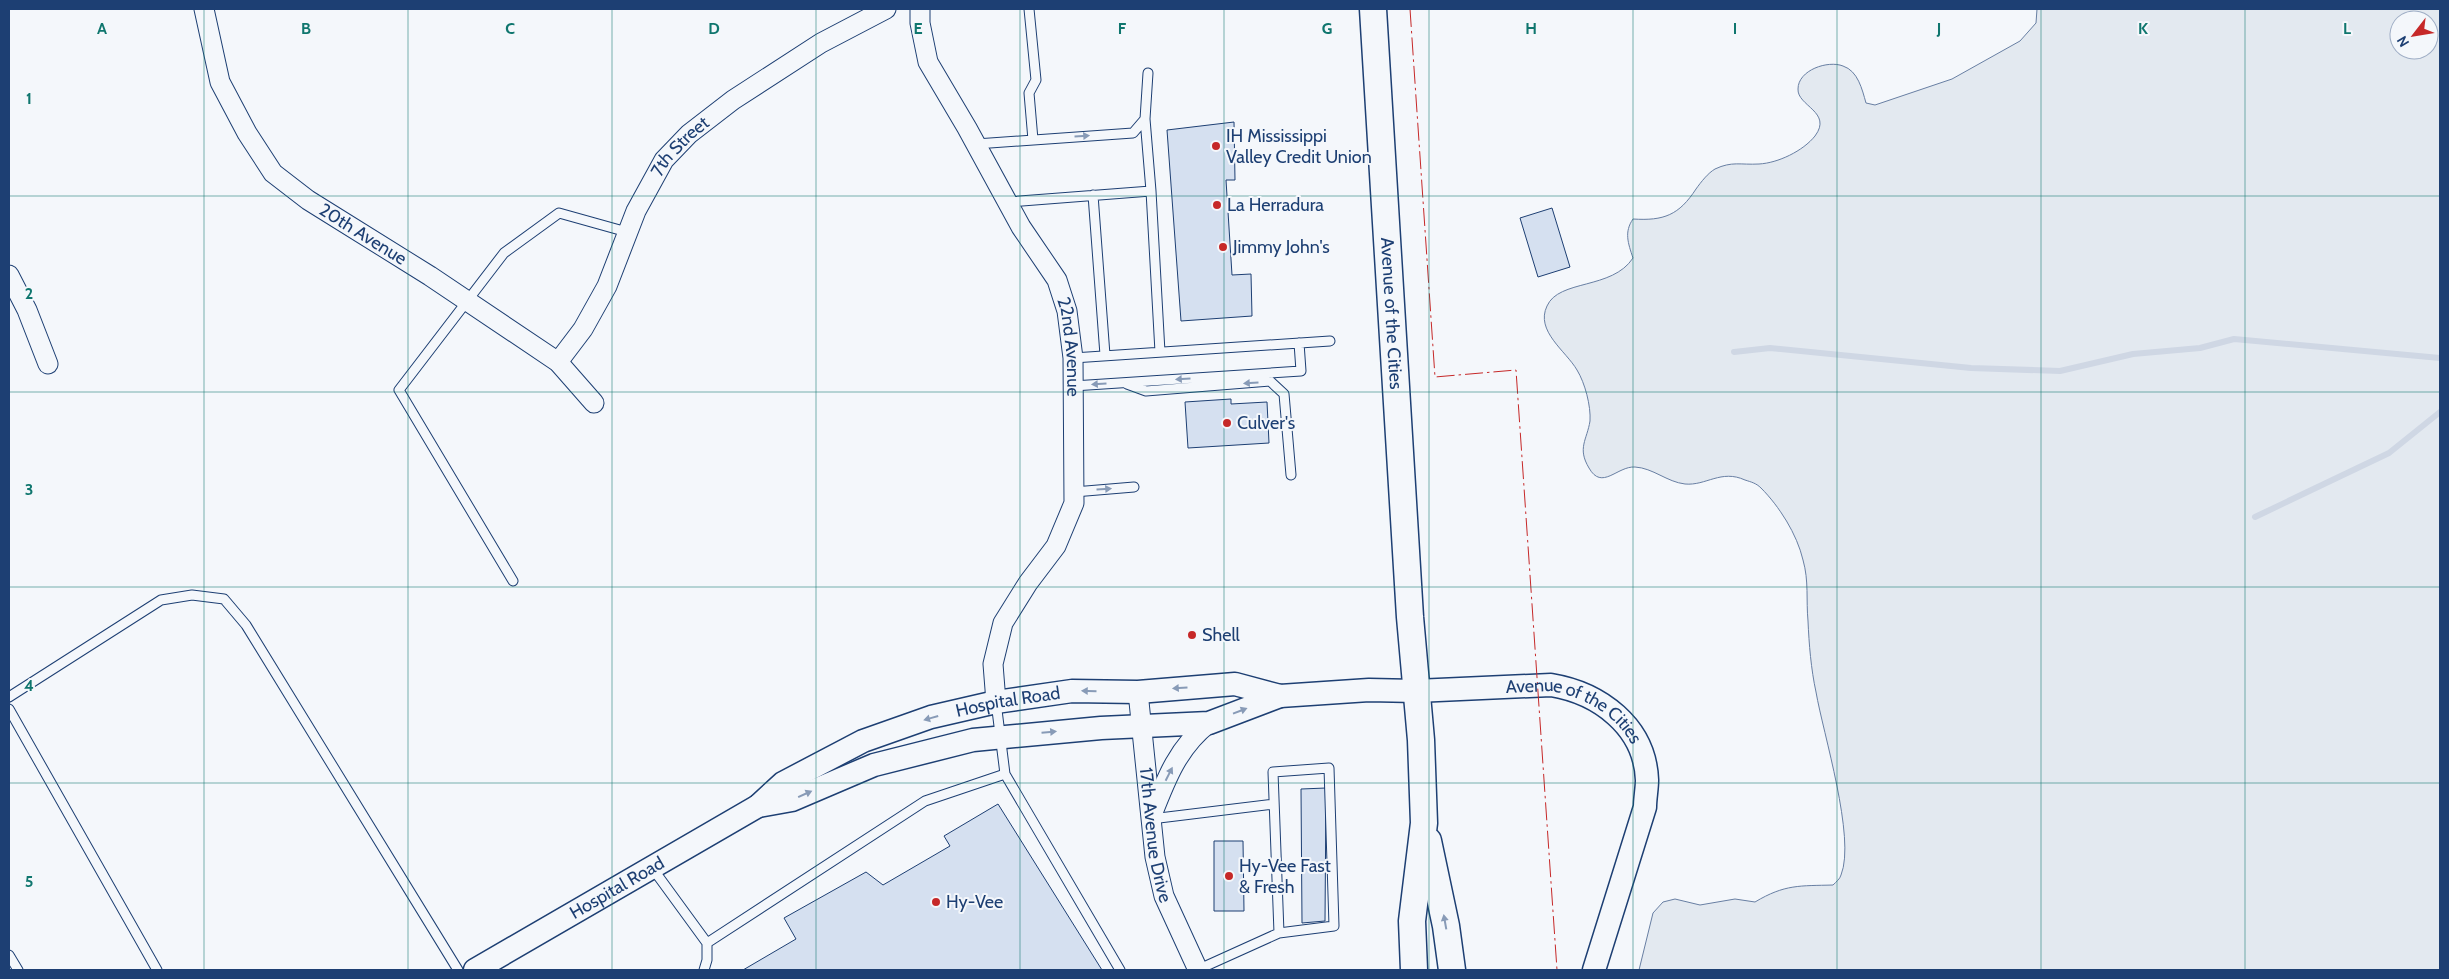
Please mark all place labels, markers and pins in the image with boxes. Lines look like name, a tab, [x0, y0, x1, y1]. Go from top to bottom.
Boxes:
place label: IH Mississippi Valley Credit Union	[1226, 125, 1372, 168]
marker: IH Mississippi Valley Credit Union	[1210, 140, 1222, 152]
place label: La Herradura	[1227, 194, 1324, 216]
marker: La Herradura	[1211, 199, 1223, 211]
place label: Jimmy John's	[1232, 236, 1330, 258]
marker: Jimmy John's	[1217, 241, 1229, 253]
place label: Culver's	[1237, 412, 1295, 434]
marker: Culver's	[1221, 417, 1233, 429]
place label: Shell	[1202, 624, 1241, 646]
marker: Shell	[1186, 629, 1198, 641]
place label: Hy-Vee Fast & Fresh	[1239, 855, 1331, 898]
marker: Hy-Vee Fast & Fresh	[1223, 870, 1235, 882]
place label: Hy-Vee	[946, 891, 1003, 913]
marker: Hy-Vee	[930, 896, 942, 908]

